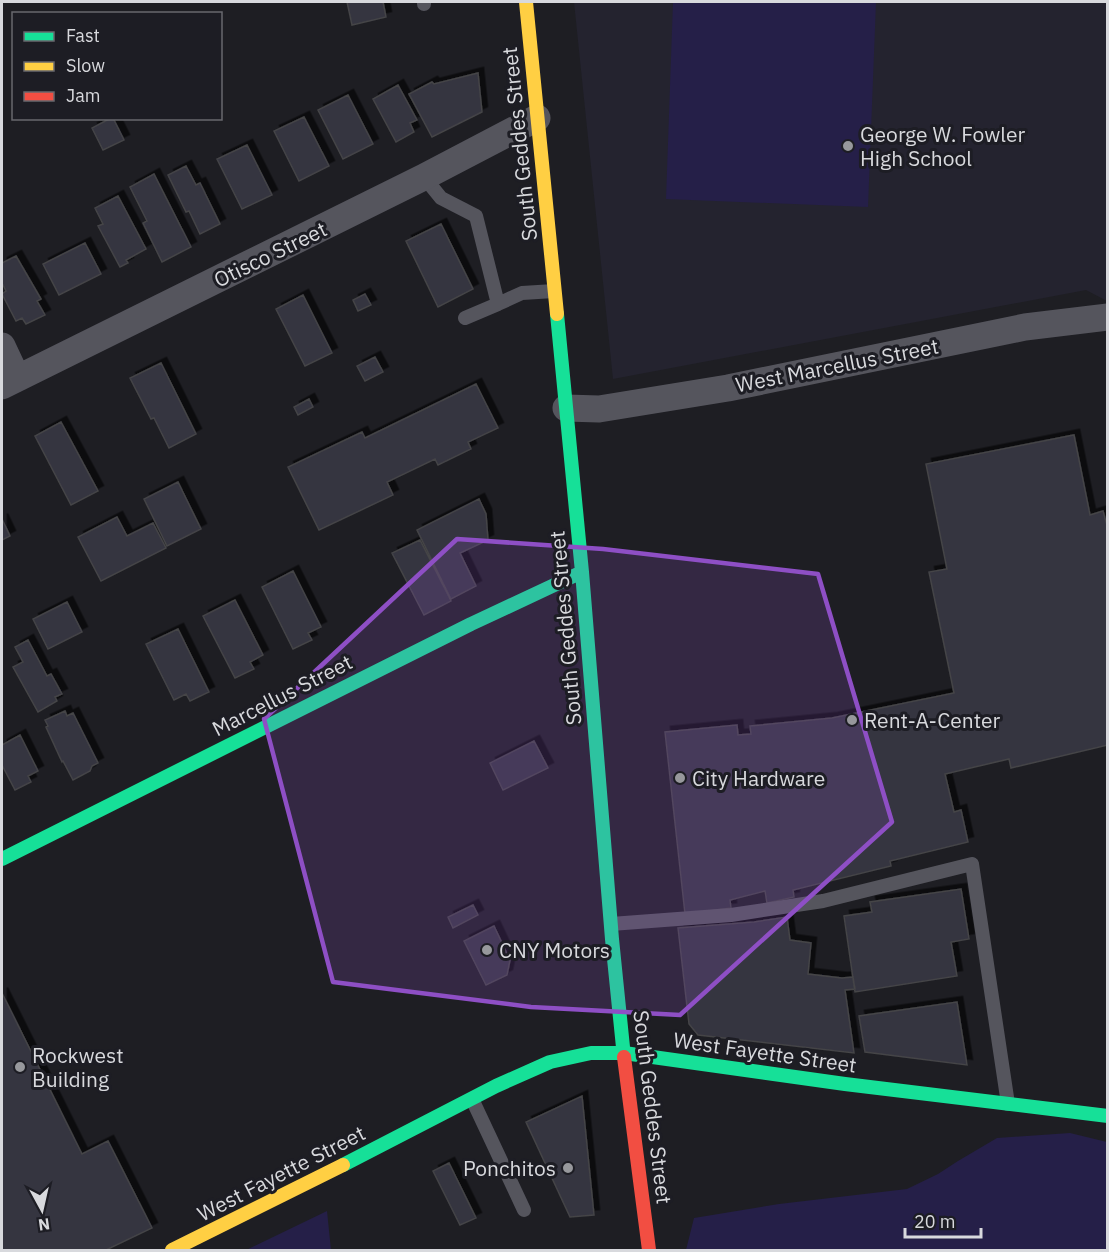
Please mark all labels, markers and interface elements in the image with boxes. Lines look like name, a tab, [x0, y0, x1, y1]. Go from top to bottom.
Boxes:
legend	[12, 12, 222, 120]
text: Fast	[66, 24, 100, 47]
street label: South Geddes Street	[495, 46, 543, 242]
text: Slow	[66, 54, 105, 77]
text: Jam	[66, 84, 101, 107]
place label: George W. Fowler High School	[860, 120, 1026, 172]
marker: George W. Fowler High School	[841, 139, 855, 153]
street label: Otisco Street	[209, 215, 331, 293]
street label: West Marcellus Street	[733, 332, 941, 398]
street label: South Geddes Street	[543, 530, 587, 726]
street label: Marcellus Street	[207, 648, 357, 742]
place label: Rent-A-Center	[864, 706, 1001, 734]
marker: Rent-A-Center	[845, 713, 859, 727]
place label: City Hardware	[692, 764, 825, 792]
marker: City Hardware	[673, 771, 687, 785]
place label: CNY Motors	[499, 936, 610, 964]
marker: CNY Motors	[480, 943, 494, 957]
street label: South Geddes Street	[627, 1009, 679, 1205]
street label: West Fayette Street	[672, 1025, 858, 1079]
place label: Rockwest Building	[32, 1041, 124, 1093]
marker: Rockwest Building	[13, 1060, 27, 1074]
street label: West Fayette Street	[192, 1119, 370, 1227]
place label: Ponchitos	[463, 1154, 556, 1182]
marker: Ponchitos	[561, 1161, 575, 1175]
north arrow	[12, 1180, 72, 1240]
scale bar	[905, 1201, 982, 1239]
text: 20 m	[914, 1210, 956, 1233]
text: N	[37, 1214, 51, 1236]

